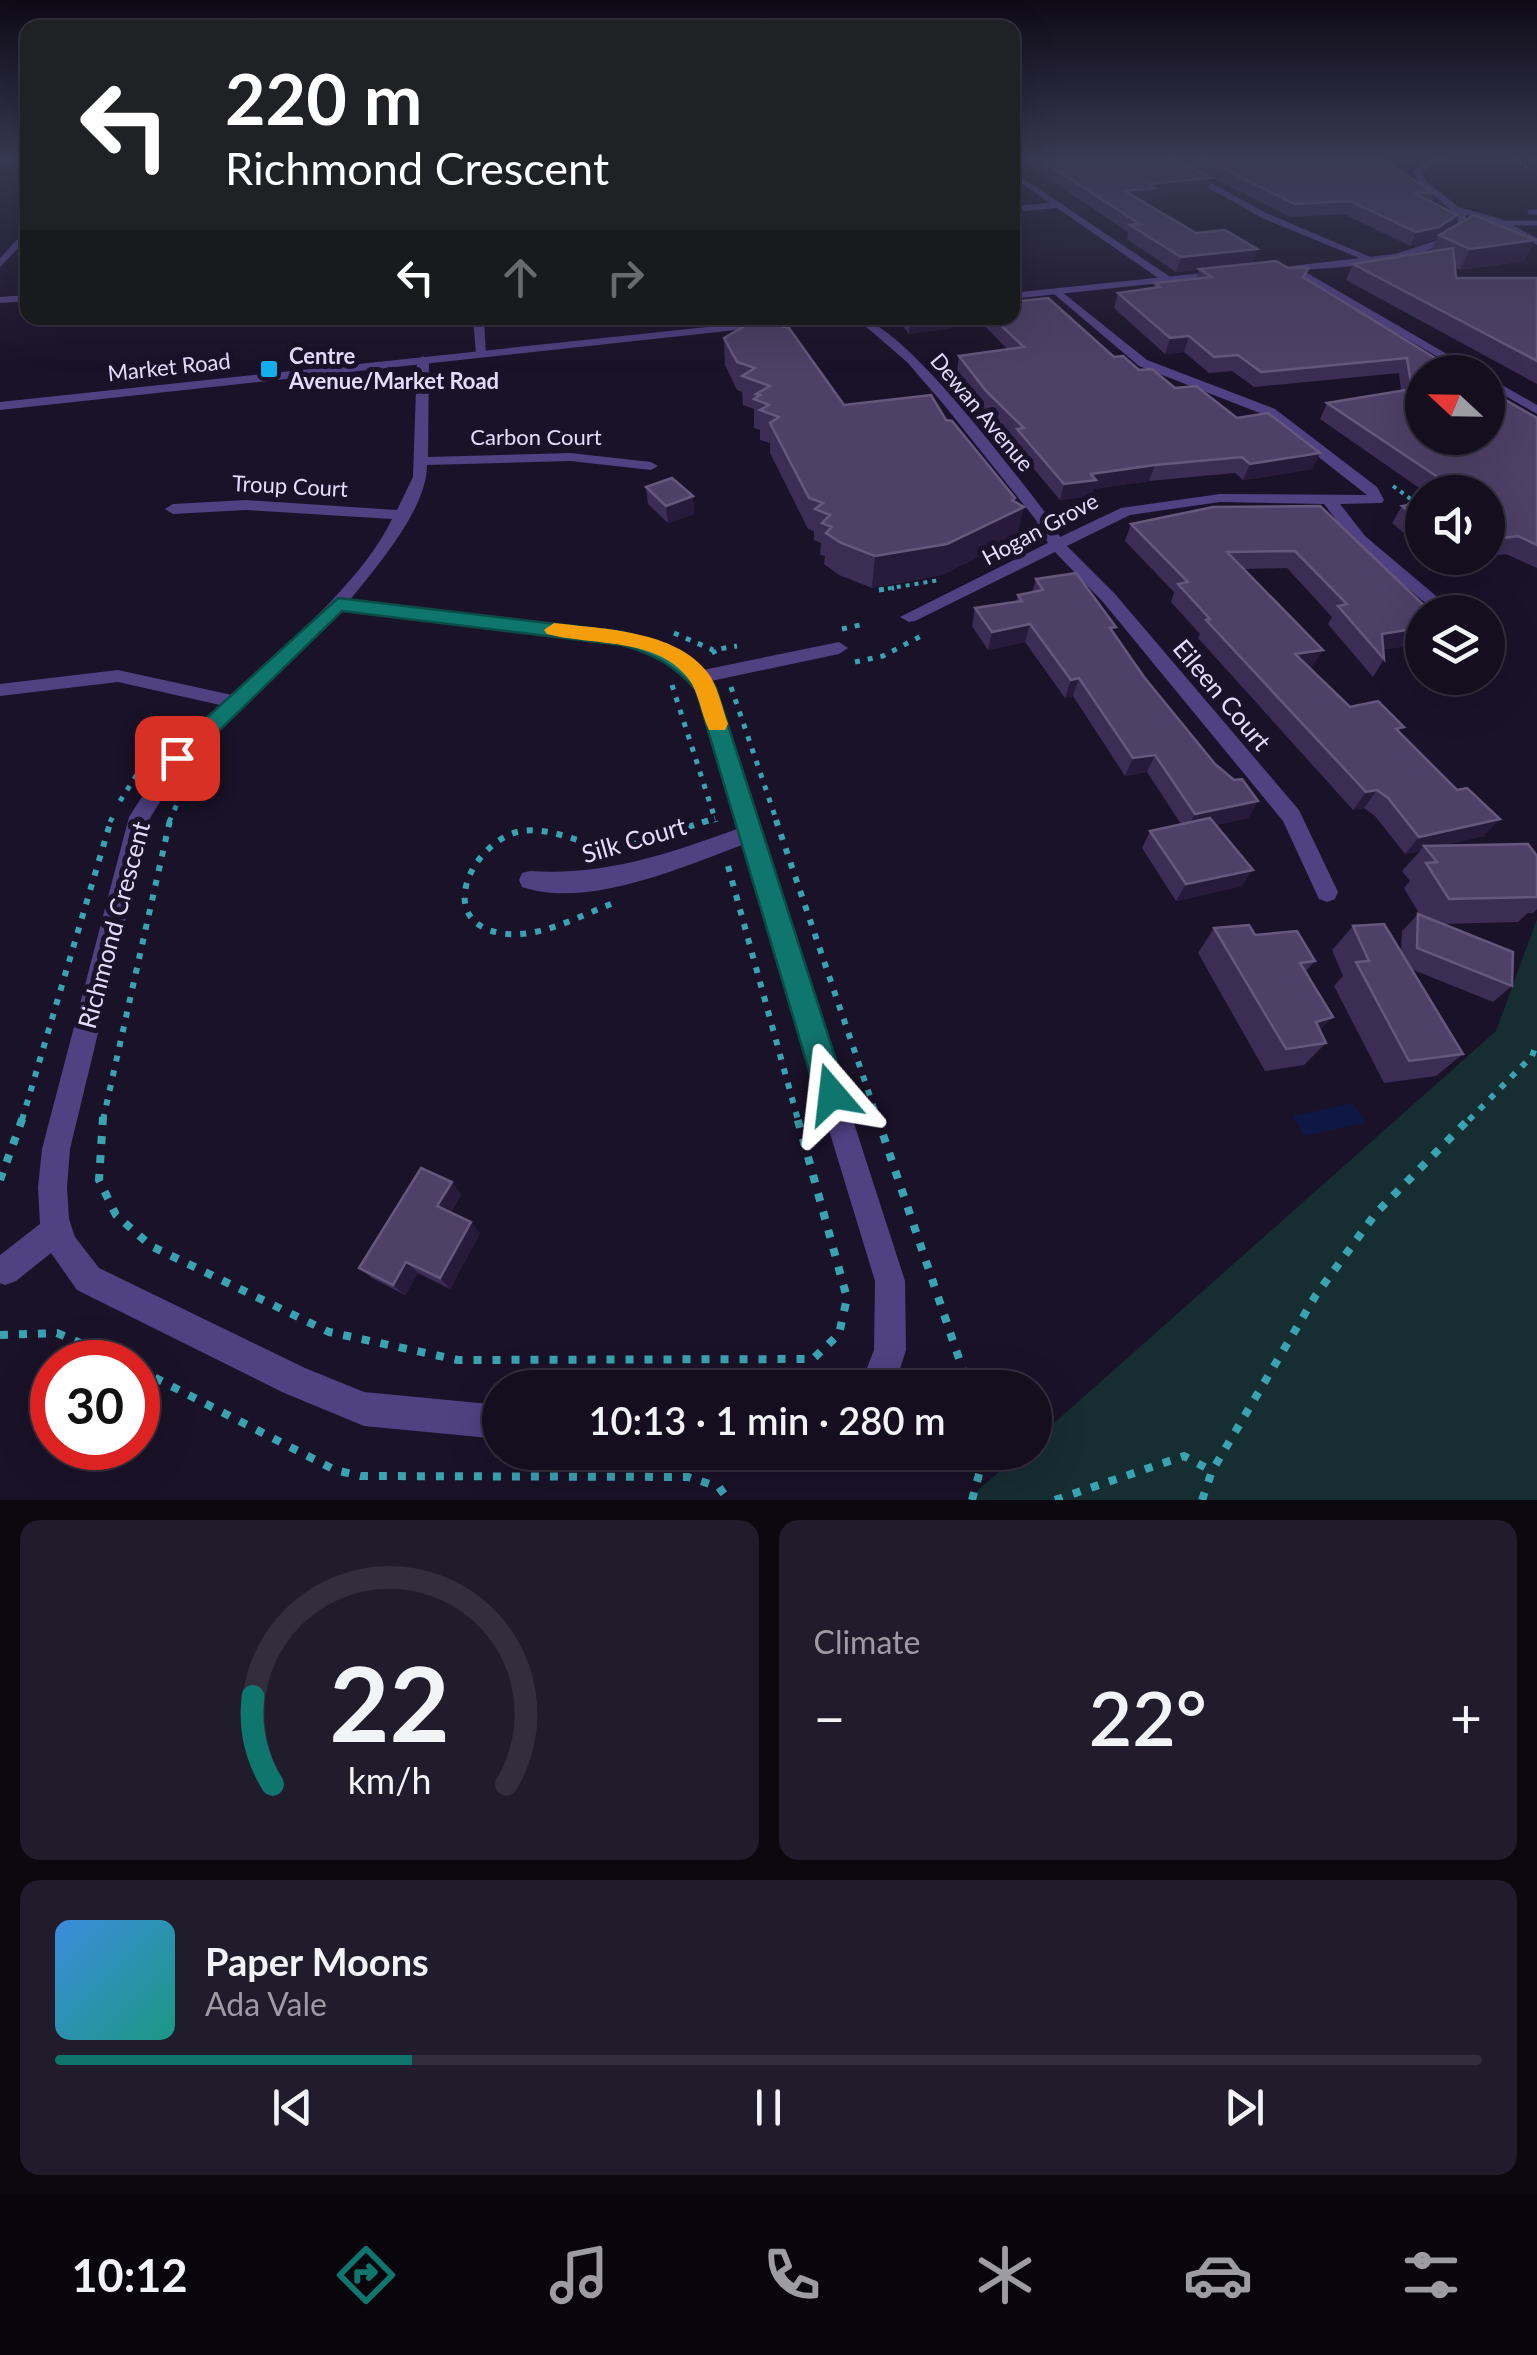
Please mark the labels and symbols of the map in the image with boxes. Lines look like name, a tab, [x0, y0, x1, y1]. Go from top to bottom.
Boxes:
place label: Centre Avenue/Market Road	[288, 342, 499, 394]
street label: Market Road	[106, 347, 232, 386]
street label: Dewan Avenue	[925, 347, 1040, 476]
north arrow	[1405, 355, 1505, 455]
marker: Centre Avenue/Market Road	[258, 358, 280, 380]
street label: Carbon Court	[470, 423, 602, 450]
street label: Troup Court	[231, 469, 349, 502]
street label: Hogan Grove	[977, 487, 1102, 570]
street label: Eileen Court	[1168, 633, 1278, 756]
pin	[135, 716, 220, 801]
street label: Silk Court	[578, 810, 689, 868]
street label: Richmond Crescent	[71, 818, 155, 1032]
position arrow	[780, 1042, 884, 1146]
speed limit sign: 30	[30, 1340, 160, 1470]

